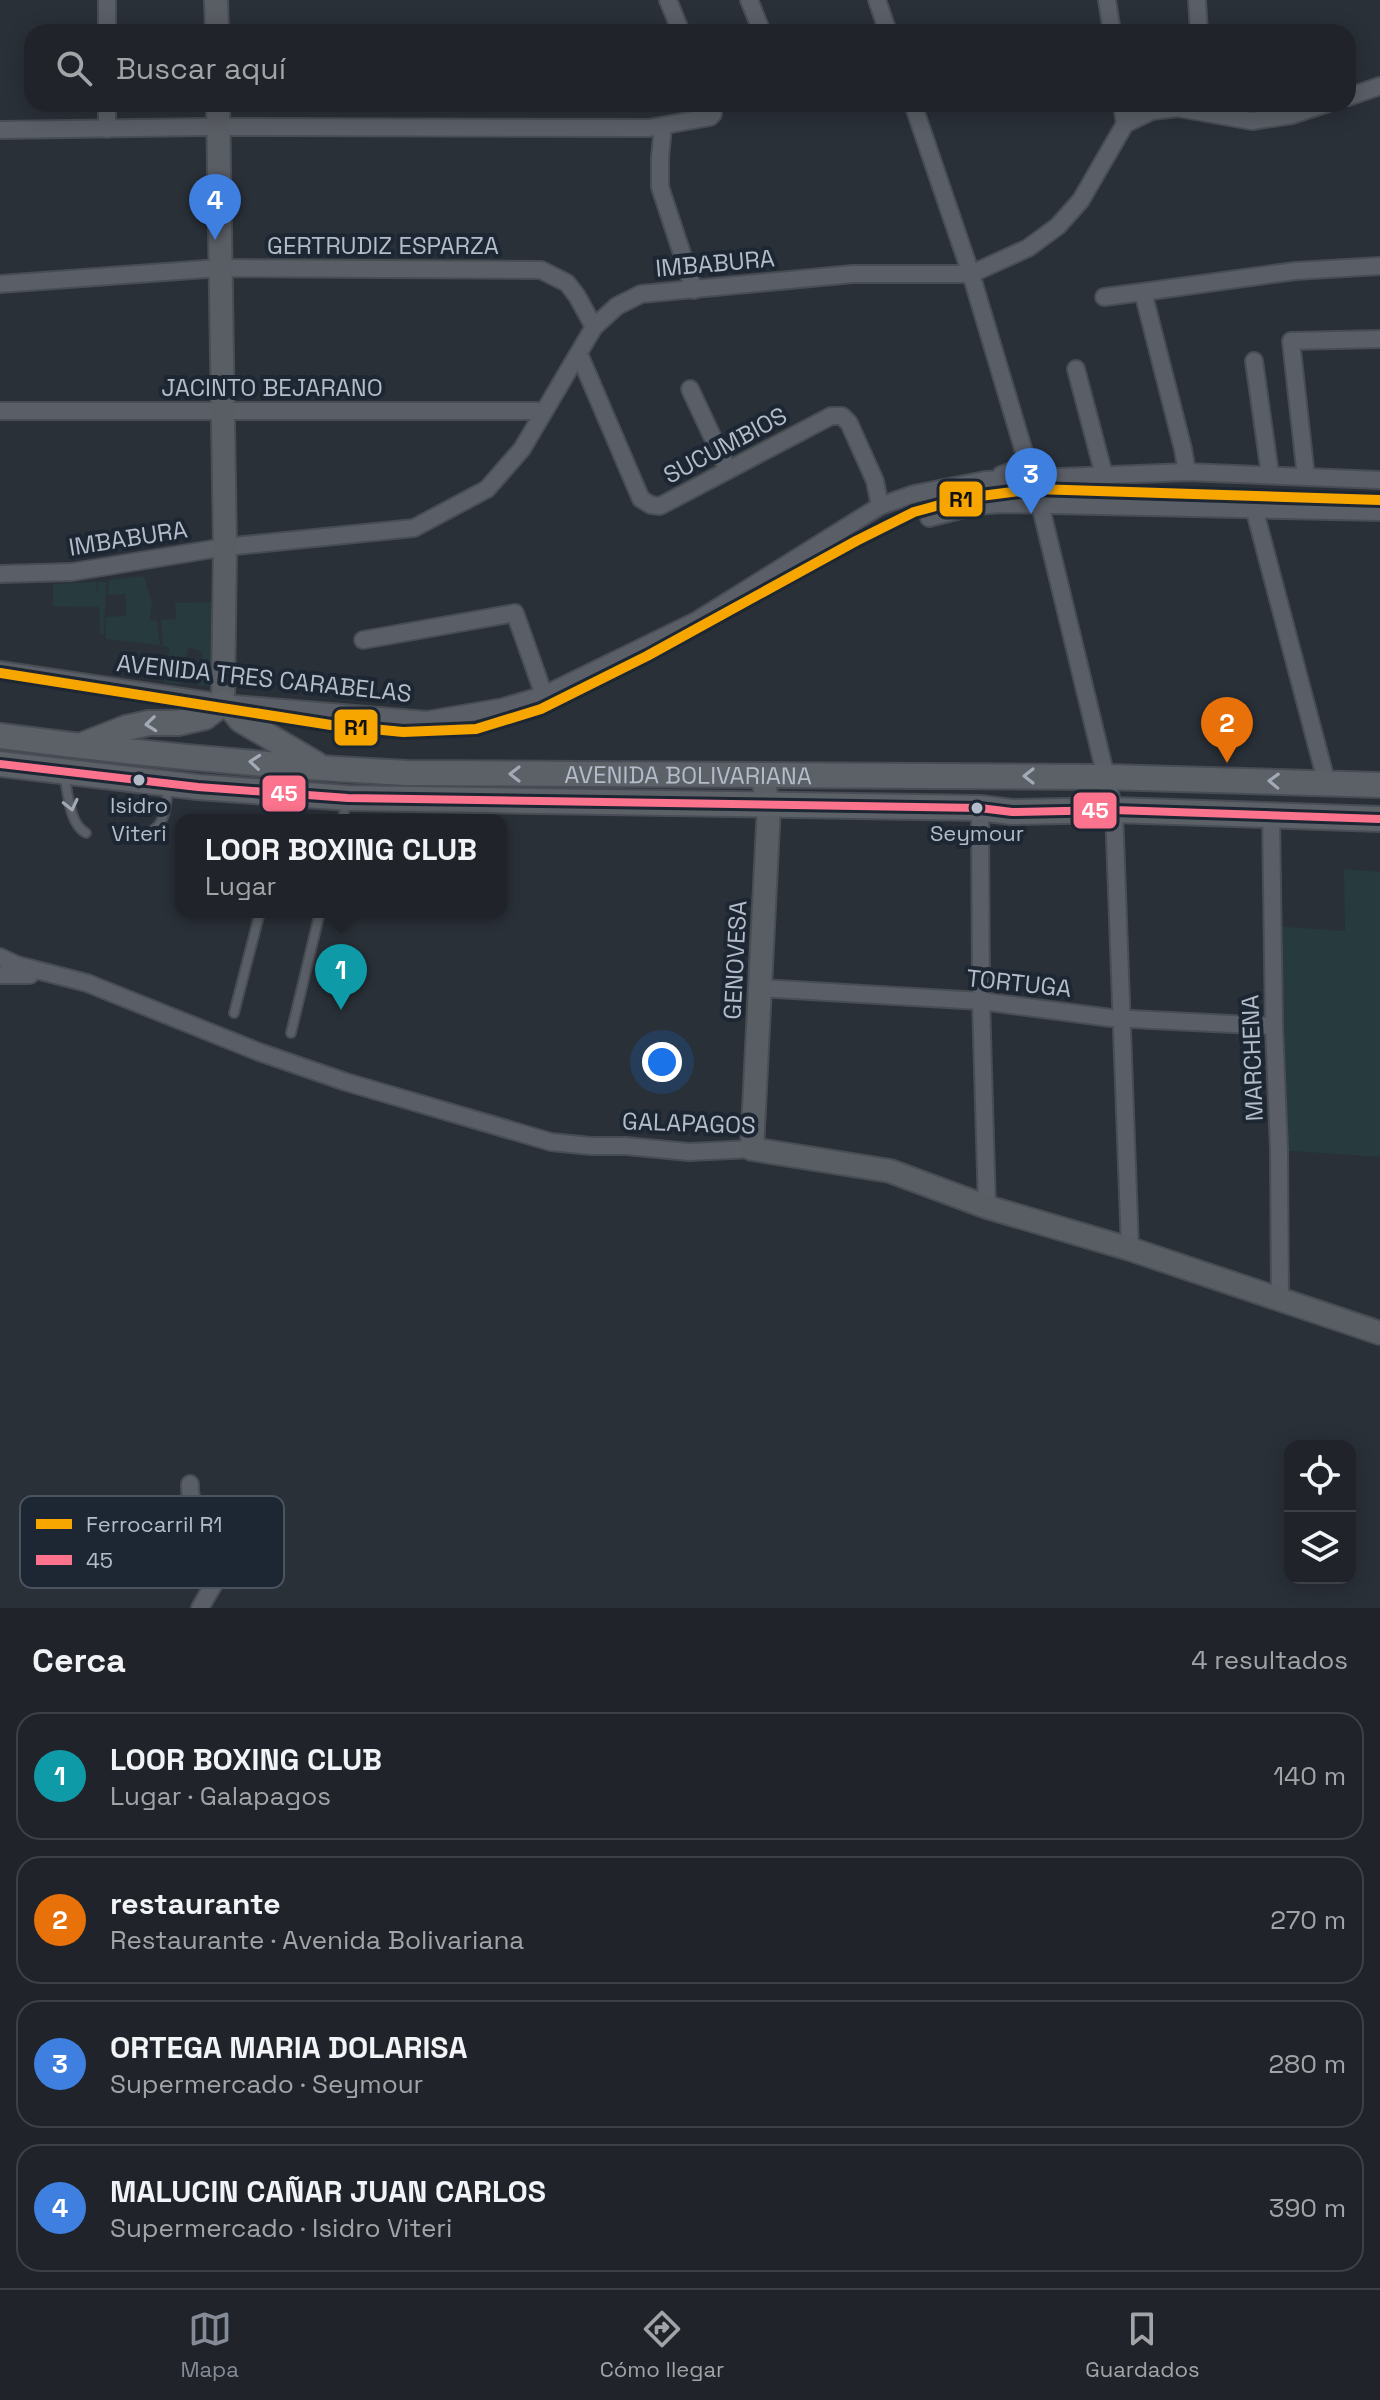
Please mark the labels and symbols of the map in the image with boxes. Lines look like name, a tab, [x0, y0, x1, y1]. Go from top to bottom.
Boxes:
pin: 4	[189, 174, 241, 240]
street label: GERTRUDIZ ESPARZA	[267, 230, 499, 261]
street label: IMBABURA	[654, 242, 776, 284]
street label: JACINTO BEJARANO	[161, 372, 383, 403]
street label: SUCUMBIOS	[658, 400, 792, 490]
pin: 3	[1005, 448, 1057, 514]
line badge: R1	[938, 480, 984, 518]
text: R1	[949, 485, 973, 513]
street label: IMBABURA	[67, 513, 189, 563]
street label: AVENIDA TRES CARABELAS	[115, 647, 413, 709]
pin: 2	[1201, 697, 1253, 763]
line badge: R1	[333, 708, 379, 747]
text: R1	[344, 713, 368, 741]
one-way arrow	[145, 715, 158, 732]
one-way arrow	[248, 754, 261, 771]
street label: AVENIDA BOLIVARIANA	[564, 758, 812, 791]
one-way arrow	[508, 765, 521, 782]
one-way arrow	[1022, 767, 1035, 785]
marker: Isidro Viteri	[131, 772, 147, 788]
one-way arrow	[1267, 773, 1280, 790]
line badge: 45	[261, 774, 307, 813]
text: 45	[270, 779, 298, 807]
place label: Isidro Viteri	[110, 791, 168, 847]
line badge: 45	[1072, 791, 1118, 830]
text: 45	[1081, 796, 1109, 824]
one-way arrow	[62, 798, 79, 812]
marker: Seymour	[969, 800, 985, 816]
place label: Seymour	[930, 819, 1024, 847]
street label: GENOVESA	[716, 900, 754, 1020]
pin: 1	[315, 944, 367, 1010]
street label: TORTUGA	[965, 962, 1073, 1004]
street label: MARCHENA	[1234, 994, 1270, 1122]
your location	[642, 1042, 682, 1082]
street label: GALAPAGOS	[622, 1105, 756, 1141]
legend	[20, 1496, 284, 1588]
text: Ferrocarril R1	[86, 1510, 222, 1538]
text: 45	[86, 1546, 113, 1574]

